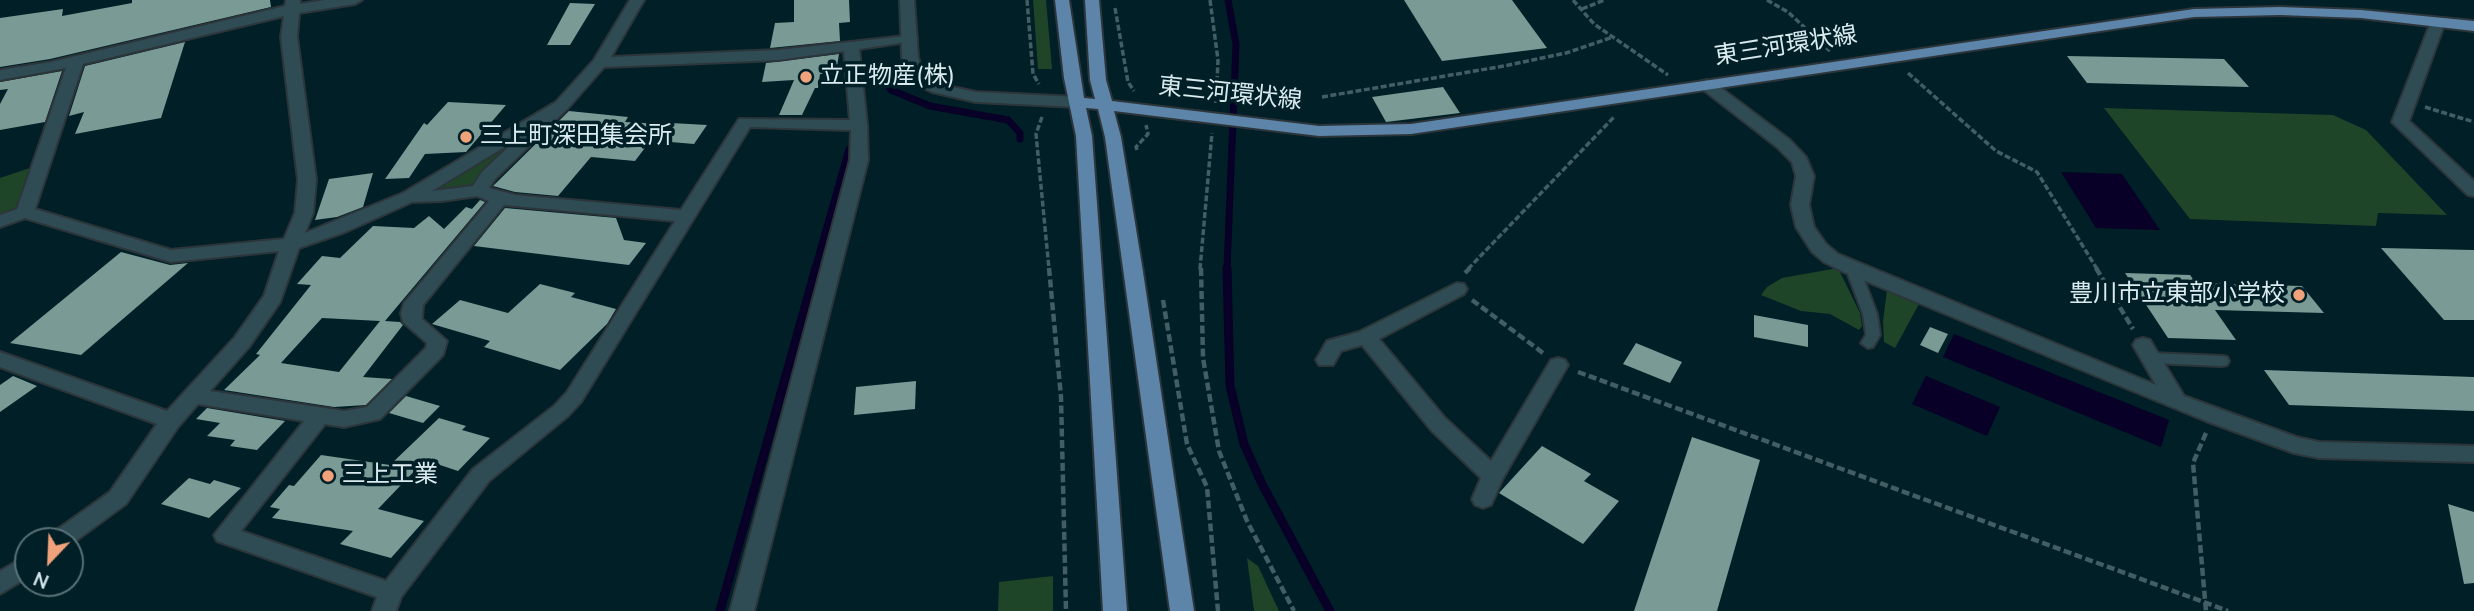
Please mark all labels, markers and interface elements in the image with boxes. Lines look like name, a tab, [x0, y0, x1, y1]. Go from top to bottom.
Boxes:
street label: 東三河環状線	[1713, 22, 1859, 72]
place label: 立正物産(株)	[820, 63, 955, 91]
marker: 立正物産(株)	[798, 69, 814, 85]
street label: 東三河環状線	[1157, 73, 1303, 117]
place label: 三上町深田集会所	[480, 123, 672, 151]
marker: 三上町深田集会所	[458, 129, 474, 145]
place label: 豊川市立東部小学校	[2069, 281, 2285, 309]
marker: 豊川市立東部小学校	[2291, 287, 2307, 303]
place label: 三上工業	[342, 462, 438, 490]
marker: 三上工業	[320, 468, 336, 484]
north arrow	[14, 527, 84, 597]
text: N	[30, 565, 53, 594]

